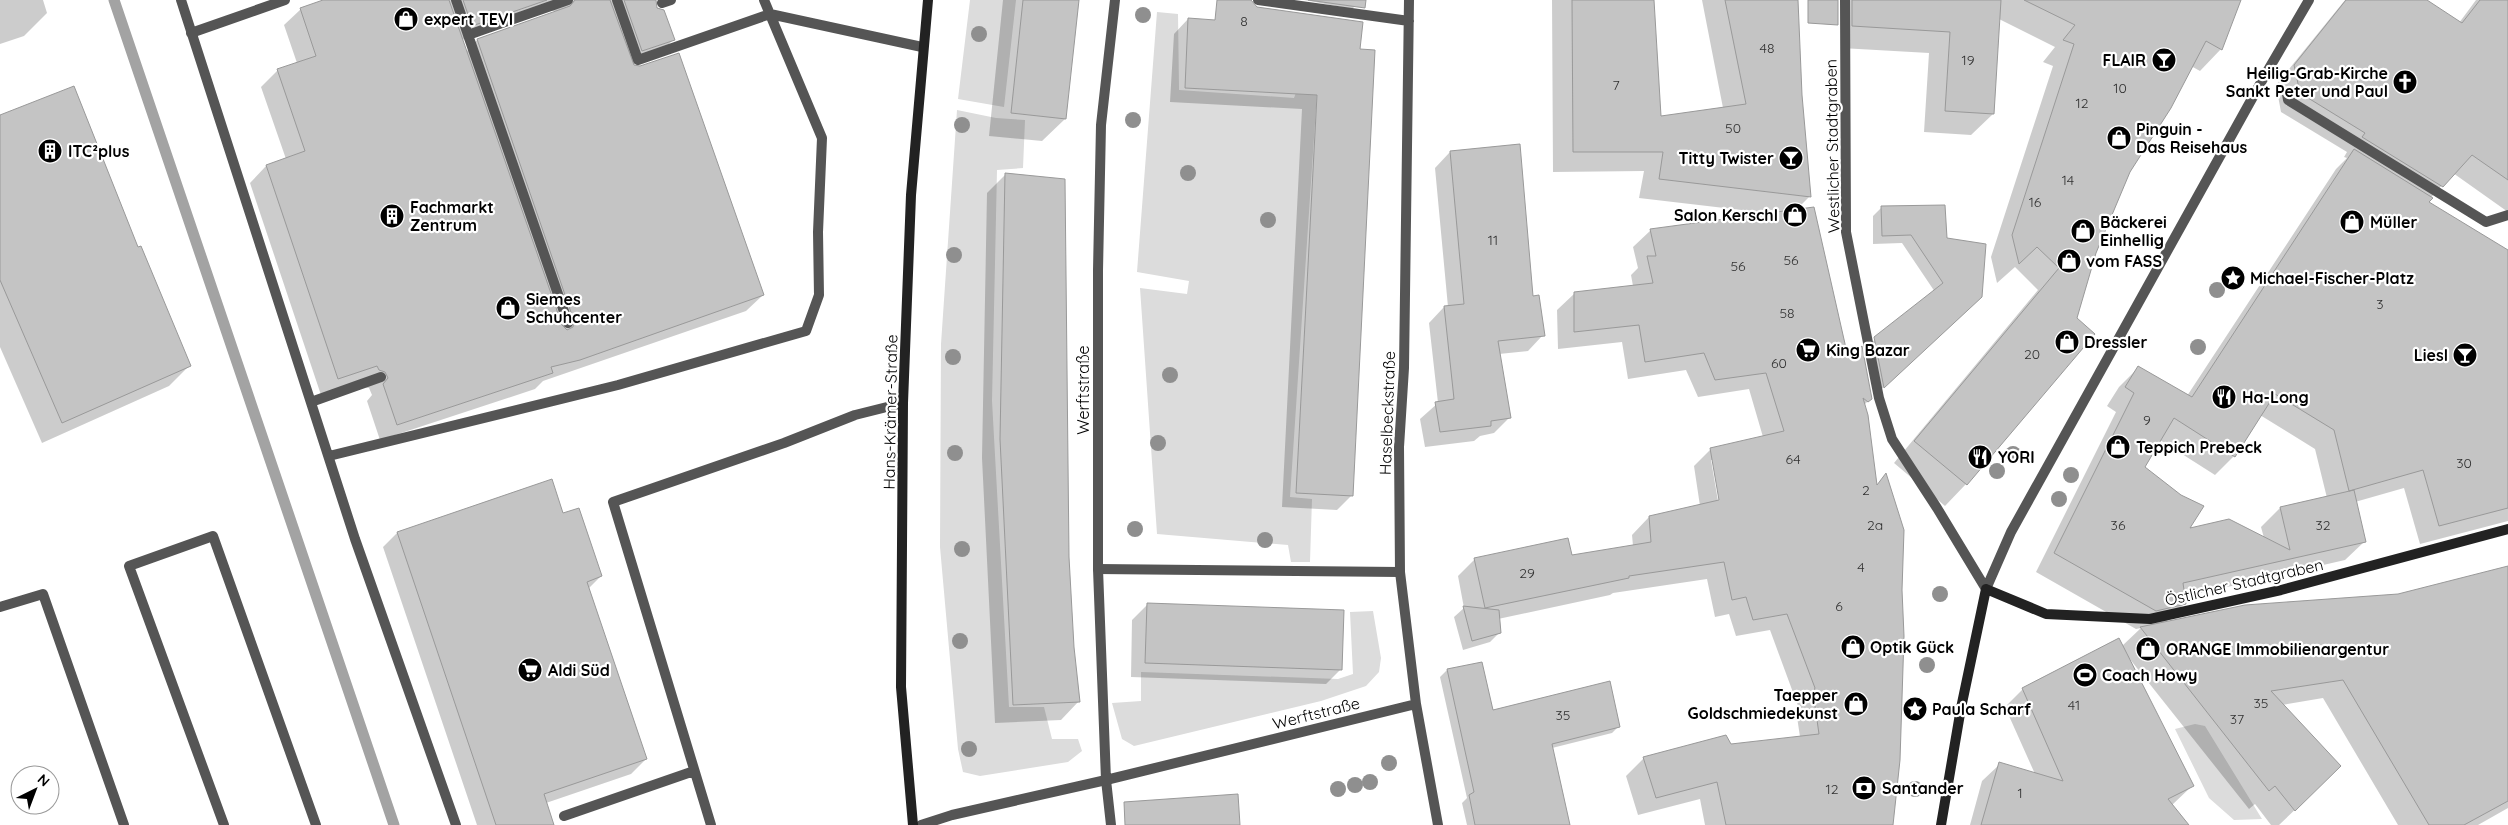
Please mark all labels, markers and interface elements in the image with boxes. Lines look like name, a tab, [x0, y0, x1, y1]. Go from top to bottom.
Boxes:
shop icon: expert TEVI	[393, 6, 419, 32]
place label: expert TEVI	[424, 9, 513, 29]
house number: 8	[1240, 12, 1248, 30]
house number: 48	[1760, 39, 1774, 57]
bar icon: FLAIR	[2151, 47, 2177, 73]
place label: FLAIR	[2102, 50, 2146, 70]
house number: 19	[1962, 51, 1975, 69]
street label: Westlicher Stadtgraben	[1820, 59, 1844, 233]
place label: Heilig-Grab-Kirche Sankt Peter und Paul	[2226, 63, 2388, 101]
church icon: Heilig-Grab-Kirche Sankt Peter und Paul	[2392, 69, 2418, 95]
house number: 7	[1612, 76, 1620, 94]
house number: 10	[2113, 79, 2127, 97]
house number: 12	[2076, 94, 2089, 112]
house number: 50	[1725, 119, 1741, 137]
place label: Pinguin - Das Reisehaus	[2136, 119, 2248, 157]
shop icon: Pinguin - Das Reisehaus	[2106, 125, 2132, 151]
building icon: ITC²plus	[37, 138, 63, 164]
place label: ITC²plus	[68, 141, 130, 161]
bar icon: Titty Twister	[1778, 145, 1804, 171]
place label: Titty Twister	[1679, 148, 1774, 168]
house number: 14	[2062, 171, 2074, 189]
house number: 16	[2029, 193, 2042, 211]
place label: Fachmarkt Zentrum	[410, 197, 494, 235]
shop icon: Salon Kerschl	[1782, 202, 1808, 228]
building icon: Fachmarkt Zentrum	[379, 203, 405, 229]
place label: Salon Kerschl	[1674, 205, 1778, 225]
shop icon: Müller	[2339, 209, 2365, 235]
place label: Bäckerei Einhellig	[2100, 212, 2167, 250]
place label: Müller	[2370, 212, 2417, 232]
shop icon: Bäckerei Einhellig	[2070, 218, 2096, 244]
house number: 11	[1488, 231, 1498, 249]
shop icon: vom FASS	[2056, 248, 2082, 274]
house number: 56	[1783, 251, 1799, 269]
place label: vom FASS	[2086, 251, 2162, 271]
house number: 56	[1730, 257, 1746, 275]
place icon: Michael-Fischer-Platz	[2220, 265, 2246, 291]
place label: Michael-Fischer-Platz	[2250, 268, 2414, 288]
place label: Siemes Schuhcenter	[526, 289, 622, 327]
shop icon: Siemes Schuhcenter	[495, 295, 521, 321]
house number: 3	[2376, 295, 2384, 313]
house number: 58	[1779, 304, 1795, 322]
shop icon: Dressler	[2054, 329, 2080, 355]
place label: Dressler	[2084, 332, 2147, 352]
street label: Hans-Krämer-Straße	[879, 334, 901, 490]
supermarket icon: King Bazar	[1795, 337, 1821, 363]
place label: King Bazar	[1826, 340, 1910, 360]
bar icon: Liesl	[2452, 342, 2478, 368]
street label: Werftstraße	[1073, 345, 1093, 435]
house number: 20	[2024, 345, 2040, 363]
place label: Liesl	[2414, 345, 2448, 365]
street label: Haselbeckstraße	[1375, 351, 1399, 475]
house number: 60	[1771, 354, 1787, 372]
restaurant icon: Ha-Long	[2211, 384, 2237, 410]
place label: Ha-Long	[2242, 387, 2309, 407]
house number: 9	[2143, 411, 2151, 429]
shop icon: Teppich Prebeck	[2105, 434, 2131, 460]
place label: Teppich Prebeck	[2136, 437, 2262, 457]
restaurant icon: YORI	[1967, 444, 1993, 470]
place label: YORI	[1998, 447, 2035, 467]
house number: 64	[1785, 450, 1801, 468]
house number: 30	[2456, 454, 2472, 472]
house number: 2	[1862, 481, 1870, 499]
house number: 2a	[1867, 516, 1883, 534]
house number: 36	[2111, 516, 2126, 534]
house number: 32	[2315, 516, 2331, 534]
street label: Östlicher Stadtgraben	[2163, 554, 2325, 610]
house number: 4	[1857, 558, 1865, 576]
house number: 29	[1519, 564, 1535, 582]
house number: 6	[1835, 597, 1843, 615]
shop icon: Optik Gück	[1840, 634, 1866, 660]
shop icon: ORANGE Immobilienargentur	[2135, 636, 2161, 662]
place label: Optik Gück	[1870, 637, 1954, 657]
place label: ORANGE Immobilienargentur	[2166, 639, 2389, 659]
supermarket icon: Aldi Süd	[517, 657, 543, 683]
place label: Aldi Süd	[548, 660, 610, 680]
sports icon: Coach Howy	[2072, 662, 2098, 688]
place label: Coach Howy	[2102, 665, 2197, 685]
place label: Taepper Goldschmiedekunst	[1688, 685, 1838, 723]
shop icon: Taepper Goldschmiedekunst	[1843, 691, 1869, 717]
street label: Werftstraße	[1270, 692, 1362, 734]
house number: 35	[2254, 694, 2268, 712]
place icon: Paula Scharf	[1902, 696, 1928, 722]
house number: 41	[2068, 696, 2080, 714]
place label: Paula Scharf	[1932, 699, 2031, 719]
house number: 35	[1556, 706, 1570, 724]
house number: 37	[2230, 710, 2244, 728]
north arrow	[10, 765, 60, 815]
text: N	[34, 770, 54, 790]
bank icon: Santander	[1851, 775, 1877, 801]
place label: Santander	[1882, 778, 1964, 798]
house number: 12	[1826, 780, 1839, 798]
house number: 1	[2017, 784, 2023, 802]

